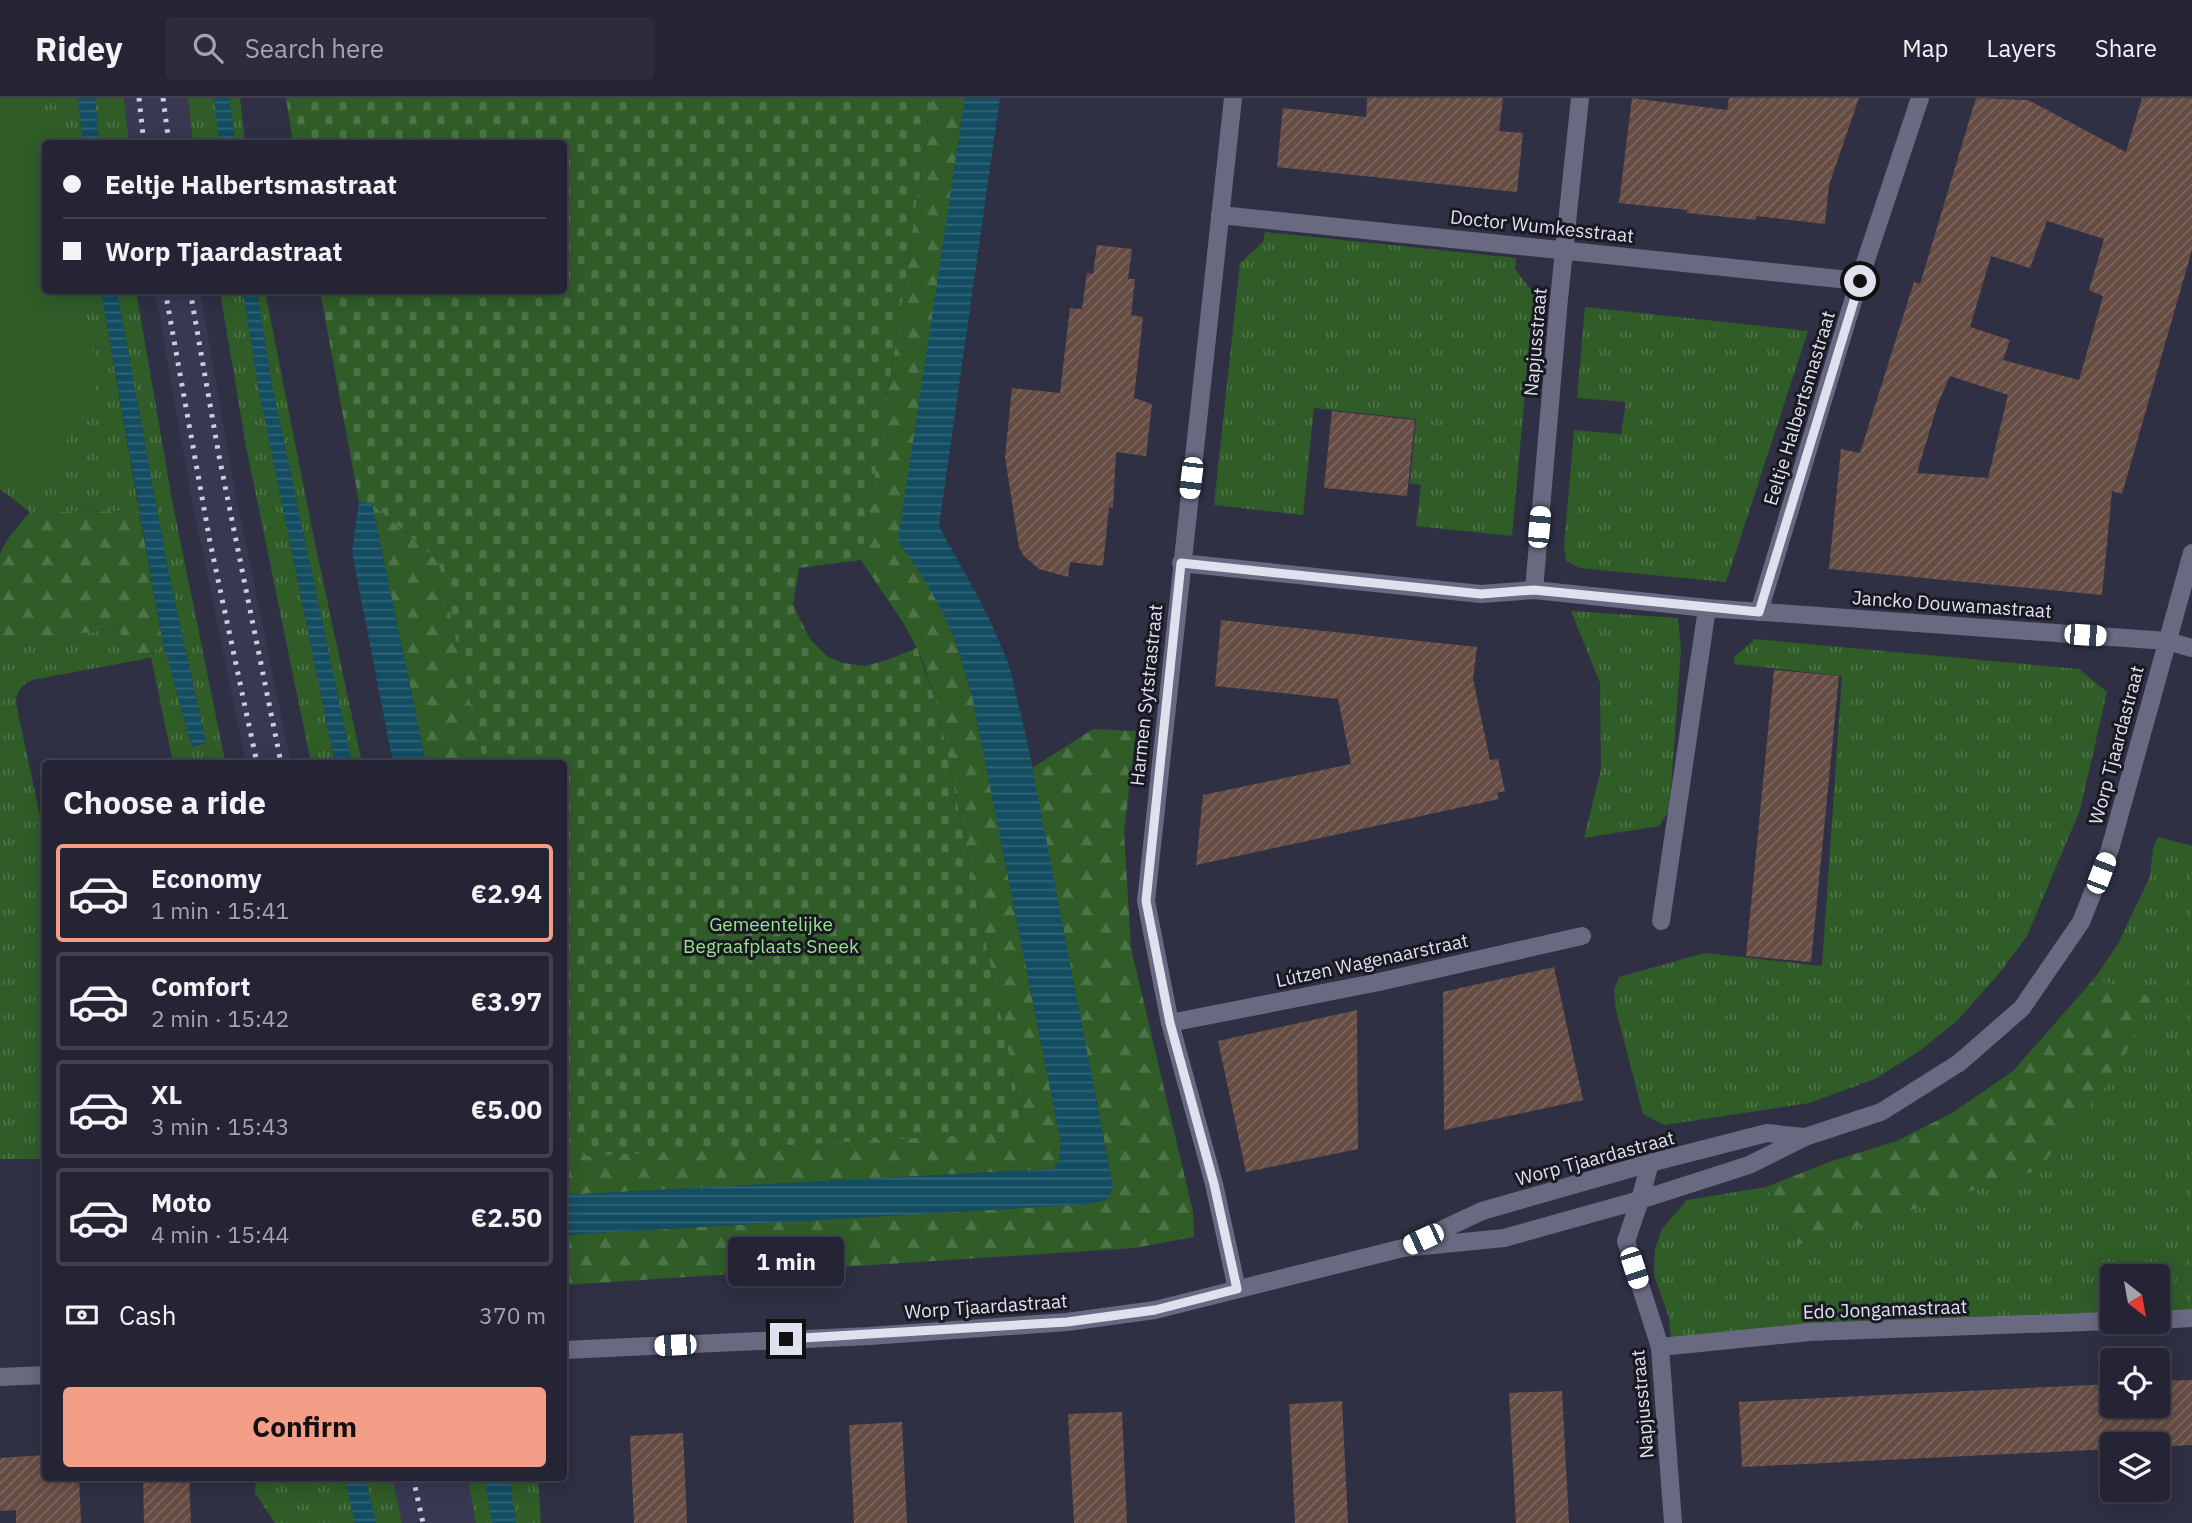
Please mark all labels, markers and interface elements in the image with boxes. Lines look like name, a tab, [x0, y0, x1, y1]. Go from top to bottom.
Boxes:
search box	[165, 17, 655, 80]
text: Ridey	[35, 27, 123, 70]
icon: search	[189, 29, 227, 67]
text: Search here	[245, 31, 384, 65]
text: Map	[1902, 32, 1949, 64]
text: Layers	[1987, 32, 2057, 64]
text: Share	[2095, 32, 2157, 64]
text: Eeltje Halbertsmastraat	[105, 167, 397, 201]
street label: Doctor Wumkesstraat	[1449, 204, 1635, 248]
text: Worp Tjaardastraat	[105, 234, 342, 268]
route start	[1844, 265, 1876, 297]
street label: Napjusstraat	[1518, 287, 1552, 397]
street label: Eeltje Halbertsmastraat	[1758, 308, 1840, 508]
car	[1179, 456, 1204, 500]
car	[1527, 505, 1552, 549]
street label: Jancko Douwamastraat	[1851, 585, 2053, 623]
street label: Harmen Sytstrastraat	[1125, 603, 1167, 787]
car	[2064, 623, 2107, 647]
street label: Worp Tjaardastraat	[2083, 663, 2149, 827]
text: Choose a ride	[63, 781, 266, 823]
car	[2084, 850, 2119, 896]
text: Economy	[151, 861, 262, 895]
icon: car	[67, 862, 130, 925]
text: €2.94	[471, 876, 542, 910]
text: 1 min · 15:41	[151, 895, 289, 925]
park label: Gemeentelijke Begraafplaats Sneek	[683, 912, 859, 958]
street label: Lútzen Wagenaarstraat	[1274, 928, 1470, 992]
text: Comfort	[151, 969, 250, 1003]
icon: car	[67, 970, 130, 1033]
text: €3.97	[471, 984, 542, 1018]
text: 2 min · 15:42	[151, 1003, 289, 1033]
text: XL	[151, 1077, 182, 1111]
icon: car	[67, 1078, 130, 1141]
text: €5.00	[471, 1092, 542, 1126]
text: 3 min · 15:43	[151, 1111, 289, 1141]
street label: Worp Tjaardastraat	[1513, 1125, 1677, 1191]
text: Moto	[151, 1185, 211, 1219]
icon: car	[67, 1186, 130, 1249]
text: €2.50	[471, 1200, 542, 1234]
text: 4 min · 15:44	[151, 1219, 289, 1249]
car	[1400, 1221, 1447, 1257]
callout: 1 min	[728, 1238, 844, 1286]
car	[1618, 1245, 1651, 1291]
text: 1 min	[756, 1246, 816, 1276]
north arrow	[2100, 1264, 2170, 1334]
map controls	[2100, 1264, 2170, 1502]
street label: Worp Tjaardastraat	[904, 1288, 1068, 1324]
street label: Edo Jongamastraat	[1802, 1294, 1968, 1324]
icon: cash	[63, 1296, 101, 1334]
text: Cash	[119, 1298, 176, 1332]
text: 370 m	[479, 1300, 546, 1330]
route end	[770, 1323, 802, 1355]
car	[654, 1333, 697, 1357]
button: locate	[2100, 1348, 2170, 1418]
street label: Napjusstraat	[1625, 1349, 1659, 1459]
button: Confirm	[63, 1387, 546, 1467]
button: layers	[2100, 1432, 2170, 1502]

